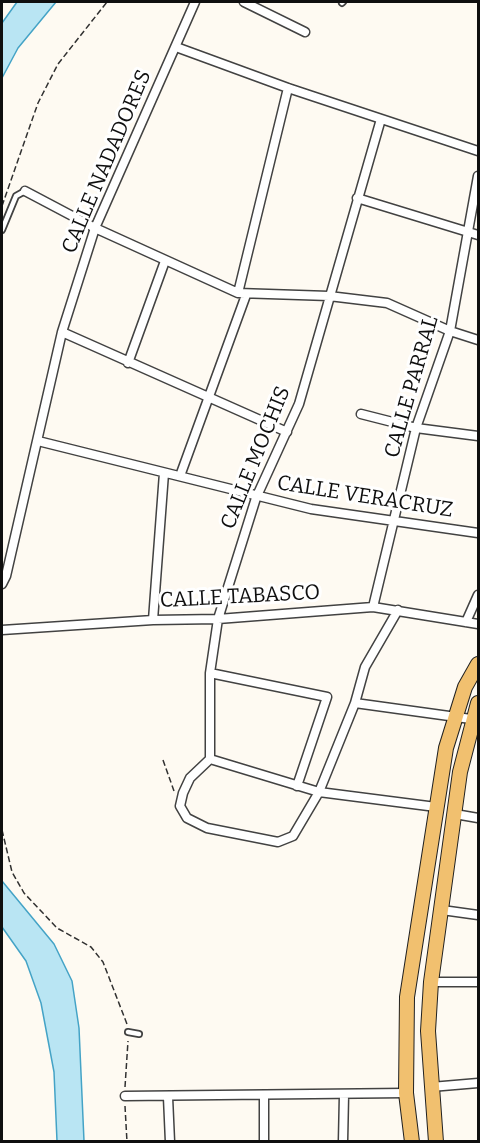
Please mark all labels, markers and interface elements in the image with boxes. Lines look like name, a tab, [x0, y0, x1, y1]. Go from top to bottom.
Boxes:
street label: CALLE NADADORES	[57, 67, 157, 257]
street label: CALLE PARRAL	[380, 313, 444, 461]
street label: CALLE MOCHIS	[216, 383, 296, 533]
street label: CALLE VERACRUZ	[275, 471, 455, 523]
street label: CALLE TABASCO	[159, 580, 321, 614]

